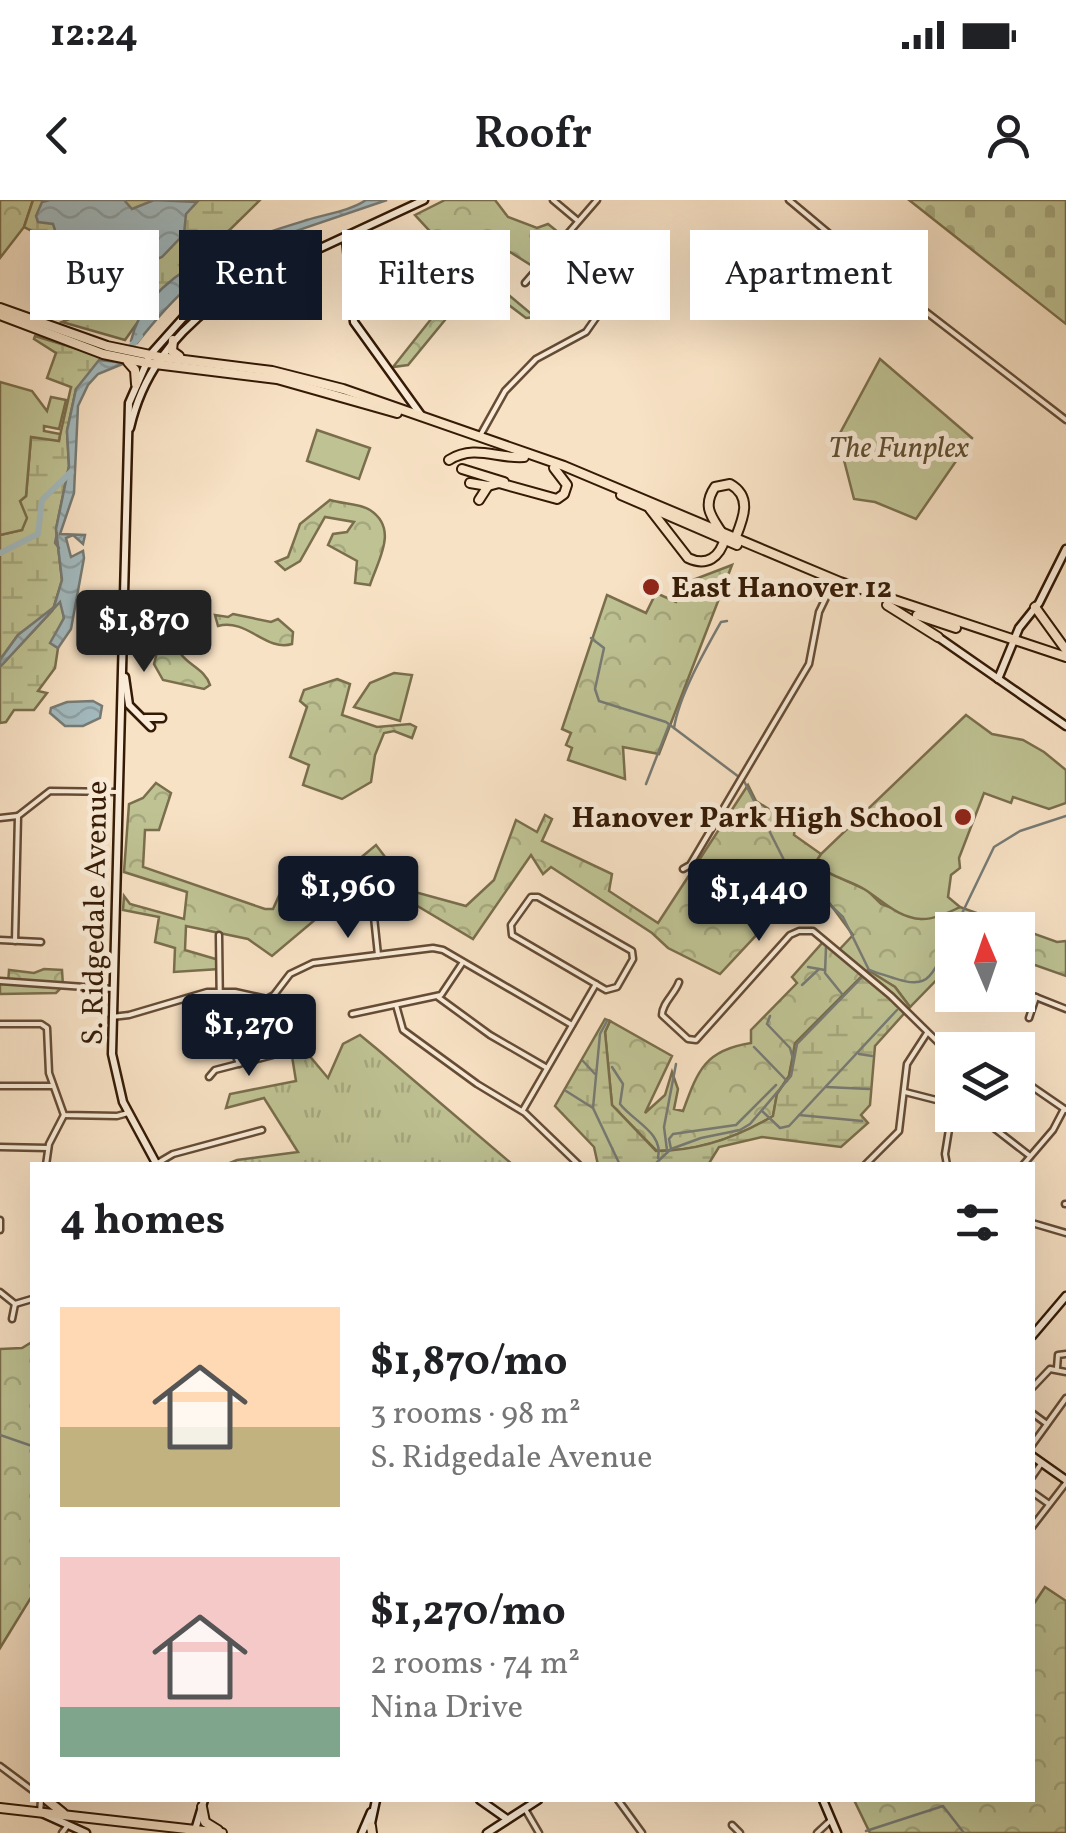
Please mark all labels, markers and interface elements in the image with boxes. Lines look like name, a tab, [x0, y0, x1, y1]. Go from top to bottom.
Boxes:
text: 12:24	[50, 9, 138, 62]
text: Roofr	[474, 104, 592, 167]
icon: back	[30, 108, 85, 163]
icon: person	[981, 108, 1036, 163]
chip: Buy	[30, 230, 159, 320]
chip: Rent	[179, 230, 322, 320]
chip: Filters	[342, 230, 510, 320]
chip: New	[530, 230, 670, 320]
chip: Apartment	[690, 230, 928, 320]
park label: The Funplex	[829, 428, 970, 470]
place label: East Hanover 12	[671, 568, 892, 610]
marker: East Hanover 12	[640, 576, 662, 598]
pin: $1,870	[63, 590, 225, 675]
text: $1,870	[98, 600, 190, 644]
street label: S. Ridgedale Avenue	[73, 780, 119, 1046]
place label: Hanover Park High School	[572, 798, 943, 840]
marker: Hanover Park High School	[952, 806, 974, 828]
pin: $1,960	[267, 856, 429, 941]
pin: $1,440	[678, 859, 840, 944]
text: $1,960	[300, 866, 396, 910]
text: $1,440	[710, 869, 808, 913]
north arrow	[935, 912, 1035, 1012]
map controls	[935, 912, 1035, 1132]
pin: $1,270	[168, 994, 330, 1079]
text: $1,270	[204, 1004, 294, 1048]
button: layers	[935, 1032, 1035, 1132]
text: 4 homes	[60, 1193, 225, 1252]
icon: filters	[950, 1195, 1005, 1250]
text: $1,870/mo	[370, 1334, 567, 1393]
icon: home	[140, 1347, 260, 1467]
text: 3 rooms · 98 m²	[370, 1393, 581, 1437]
text: S. Ridgedale Avenue	[370, 1437, 653, 1481]
text: $1,270/mo	[370, 1584, 566, 1643]
icon: home	[140, 1597, 260, 1717]
text: 2 rooms · 74 m²	[370, 1643, 580, 1687]
text: Nina Drive	[370, 1687, 523, 1731]

